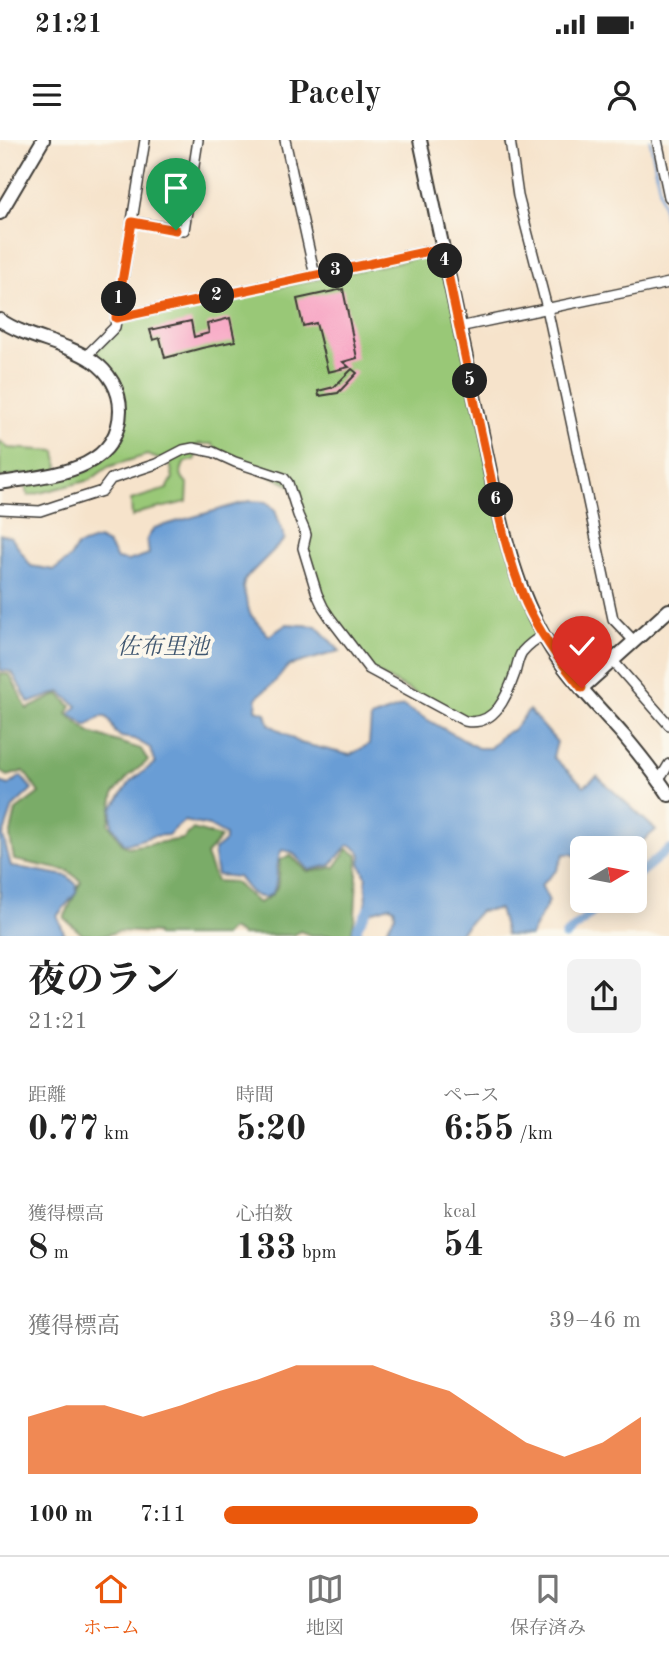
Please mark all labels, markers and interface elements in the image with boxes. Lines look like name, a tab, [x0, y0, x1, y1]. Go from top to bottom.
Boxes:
text: 21:21	[35, 12, 103, 38]
icon: menu	[28, 76, 66, 114]
icon: person	[603, 76, 641, 114]
text: Pacely	[287, 79, 382, 111]
pin	[146, 158, 206, 230]
icon: arrive	[157, 169, 195, 207]
pin: 4	[428, 244, 462, 278]
text: 4	[439, 251, 450, 270]
pin: 3	[318, 254, 354, 288]
text: 3	[330, 261, 341, 280]
pin: 2	[200, 278, 234, 314]
pin: 1	[102, 282, 136, 316]
text: 2	[211, 286, 222, 305]
text: 1	[113, 289, 124, 308]
pin: 5	[452, 364, 488, 398]
text: 5	[464, 371, 475, 390]
pin: 6	[478, 482, 514, 518]
text: 6	[490, 490, 501, 509]
pin	[552, 616, 612, 688]
icon: check	[563, 627, 601, 665]
water label: 佐布里池	[117, 634, 212, 659]
north arrow	[570, 836, 648, 914]
map controls	[570, 836, 647, 913]
button: share	[567, 959, 641, 1033]
text: 夜のラン	[28, 963, 180, 1001]
text: 21:21	[28, 1010, 88, 1033]
text: 距離	[28, 1087, 66, 1106]
text: 時間	[236, 1087, 274, 1106]
text: ペース	[443, 1087, 499, 1106]
text: 0.77	[28, 1112, 99, 1147]
text: 5:20	[236, 1112, 306, 1147]
text: 6:55	[443, 1112, 514, 1147]
text: km	[99, 1125, 129, 1144]
text: /km	[514, 1125, 553, 1144]
text: kcal	[443, 1203, 476, 1222]
text: 獲得標高	[28, 1206, 104, 1225]
text: 心拍数	[236, 1206, 293, 1225]
text: 54	[443, 1228, 484, 1263]
text: 8	[28, 1231, 48, 1266]
text: 133	[236, 1231, 297, 1266]
text: m	[48, 1244, 69, 1263]
text: bpm	[297, 1244, 337, 1263]
text: 39–46 m	[549, 1309, 641, 1332]
text: 獲得標高	[28, 1315, 120, 1338]
text: 100 m	[28, 1503, 93, 1526]
text: 7:11	[140, 1503, 186, 1526]
tab: ホーム	[83, 1570, 140, 1641]
tab: 地図	[306, 1570, 344, 1641]
tab: 保存済み	[510, 1570, 586, 1641]

